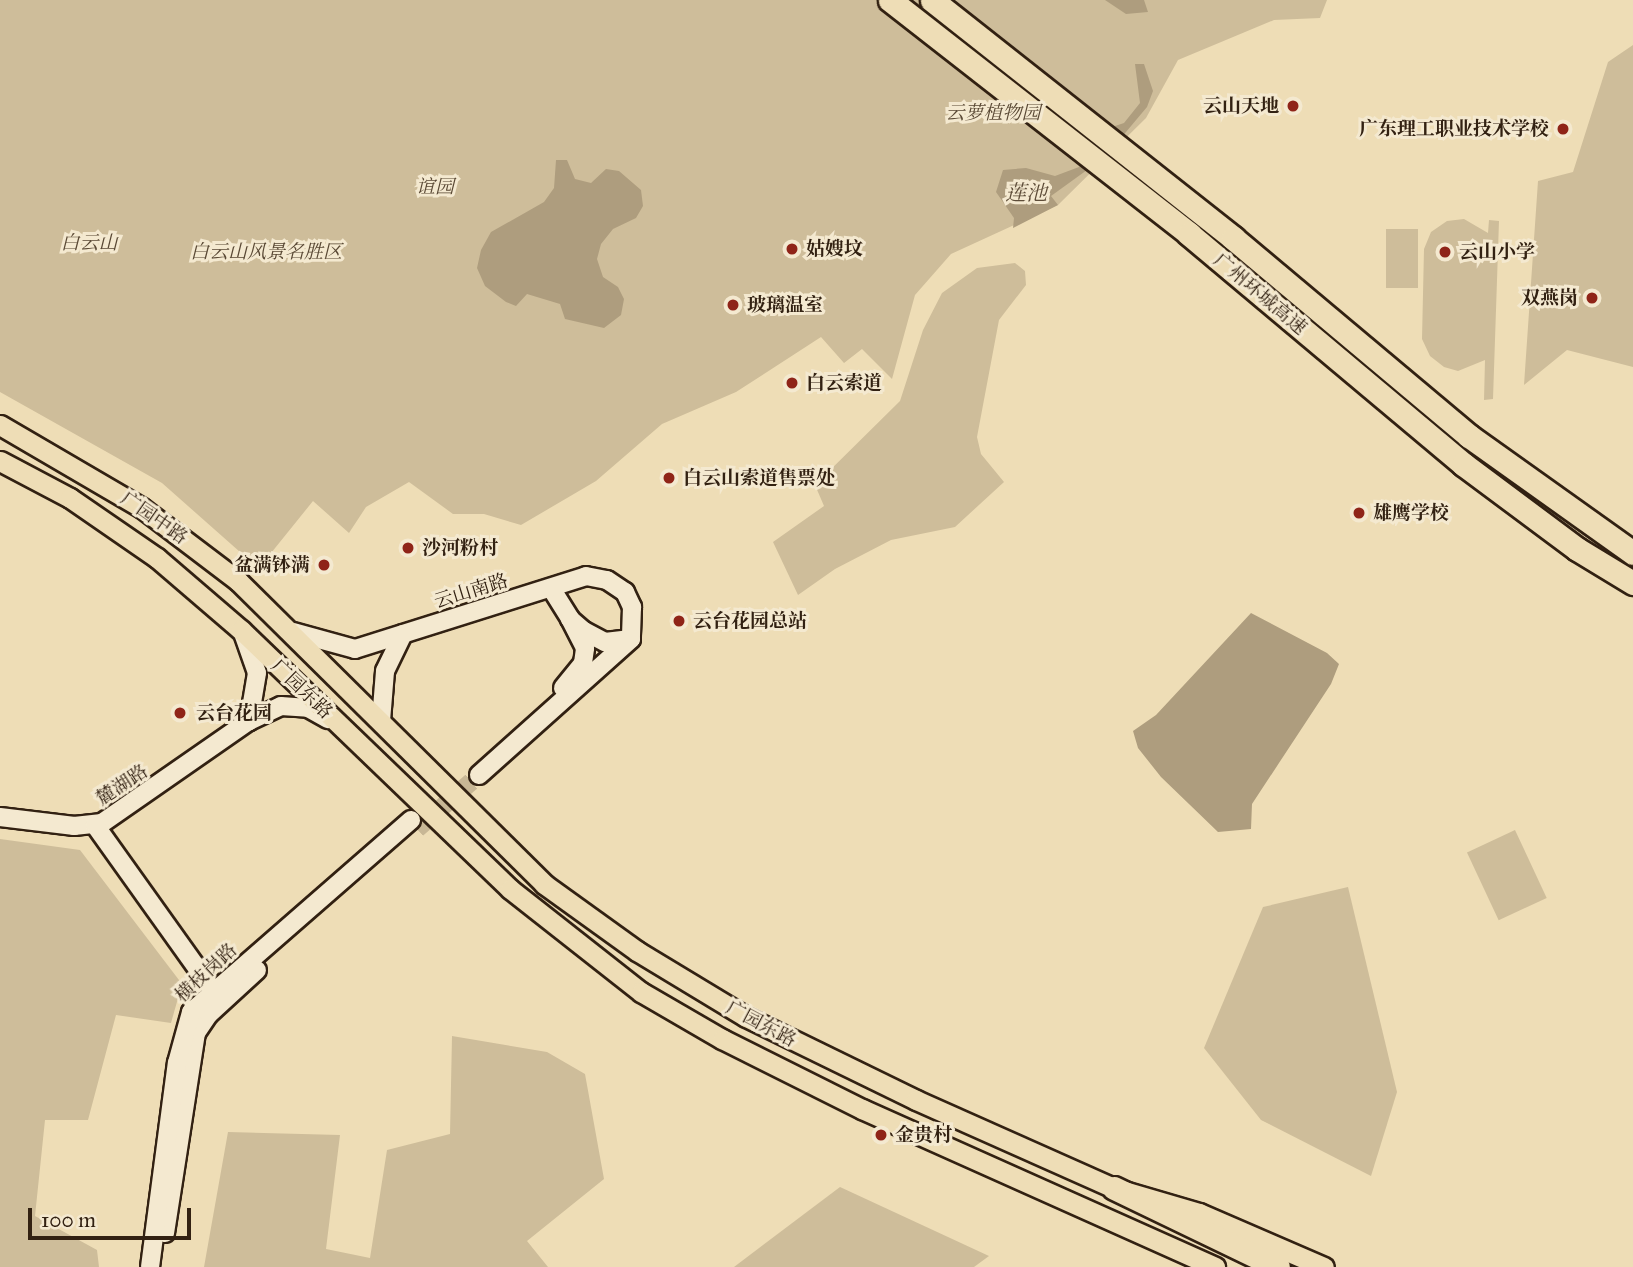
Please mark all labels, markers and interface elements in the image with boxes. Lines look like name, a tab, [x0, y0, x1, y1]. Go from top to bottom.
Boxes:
place label: 云山天地	[1203, 95, 1279, 117]
marker: 云山天地	[1285, 98, 1301, 114]
park label: 云萝植物园	[946, 102, 1040, 124]
place label: 广东理工职业技术学校	[1359, 118, 1549, 140]
marker: 广东理工职业技术学校	[1555, 121, 1571, 137]
park label: 谊园	[416, 176, 454, 198]
water label: 莲池	[1005, 180, 1047, 206]
park label: 白云山	[61, 232, 117, 254]
place label: 姑嫂坟	[806, 238, 863, 260]
park label: 白云山风景名胜区	[190, 241, 342, 263]
marker: 姑嫂坟	[784, 241, 800, 257]
place label: 云山小学	[1459, 241, 1535, 263]
marker: 云山小学	[1437, 244, 1453, 260]
street label: 广州环城高速	[1209, 249, 1311, 339]
place label: 双燕岗	[1521, 287, 1578, 309]
marker: 双燕岗	[1584, 290, 1600, 306]
place label: 玻璃温室	[747, 294, 823, 316]
marker: 玻璃温室	[725, 297, 741, 313]
place label: 白云索道	[806, 372, 882, 394]
marker: 白云索道	[784, 375, 800, 391]
place label: 白云山索道售票处	[683, 467, 835, 489]
marker: 白云山索道售票处	[661, 470, 677, 486]
street label: 广园中路	[116, 487, 192, 549]
place label: 雄鹰学校	[1373, 502, 1449, 524]
marker: 雄鹰学校	[1351, 505, 1367, 521]
place label: 沙河粉村	[422, 537, 498, 559]
marker: 沙河粉村	[400, 540, 416, 556]
place label: 盆满钵满	[234, 554, 310, 576]
marker: 盆满钵满	[316, 557, 332, 573]
street label: 云山南路	[431, 569, 511, 613]
place label: 云台花园总站	[693, 610, 807, 632]
marker: 云台花园总站	[671, 613, 687, 629]
street label: 广园东路	[267, 654, 337, 724]
place label: 云台花园	[196, 702, 272, 724]
marker: 云台花园	[170, 703, 190, 723]
street label: 麓湖路	[92, 760, 152, 810]
street label: 横枝岗路	[170, 939, 242, 1007]
street label: 广园东路	[722, 996, 800, 1052]
place label: 金贵村	[895, 1124, 952, 1146]
marker: 金贵村	[873, 1127, 889, 1143]
scale bar	[32, 1194, 194, 1238]
text: 100 m	[41, 1207, 96, 1233]

